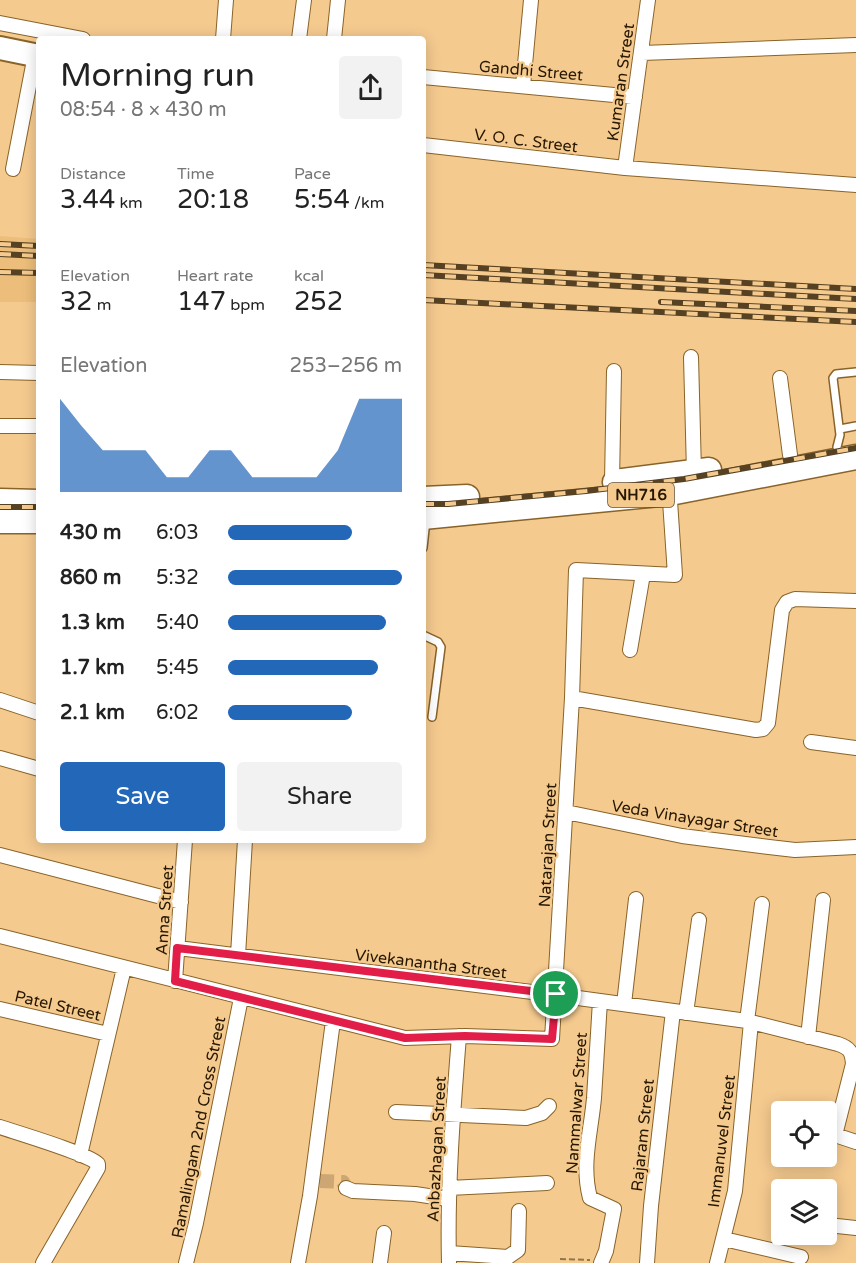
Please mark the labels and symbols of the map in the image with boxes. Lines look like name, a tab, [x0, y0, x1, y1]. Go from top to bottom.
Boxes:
street label: Kumaran Street	[603, 22, 639, 142]
street label: Gandhi Street	[478, 56, 584, 86]
street label: V. O. C. Street	[473, 125, 579, 157]
road number: NH716	[608, 483, 674, 507]
street label: Natarajan Street	[535, 782, 561, 908]
street label: Veda Vinayagar Street	[610, 796, 780, 842]
street label: Anna Street	[152, 864, 178, 956]
street label: Vivekanantha Street	[354, 945, 508, 983]
pin	[530, 968, 581, 1019]
street label: Patel Street	[13, 986, 103, 1026]
street label: Ramalingam 2nd Cross Street	[168, 1015, 230, 1240]
street label: Nammalwar Street	[562, 1032, 592, 1174]
street label: Immanuvel Street	[704, 1074, 740, 1209]
street label: Anbazhagan Street	[423, 1076, 451, 1223]
street label: Rajaram Street	[627, 1078, 659, 1192]

